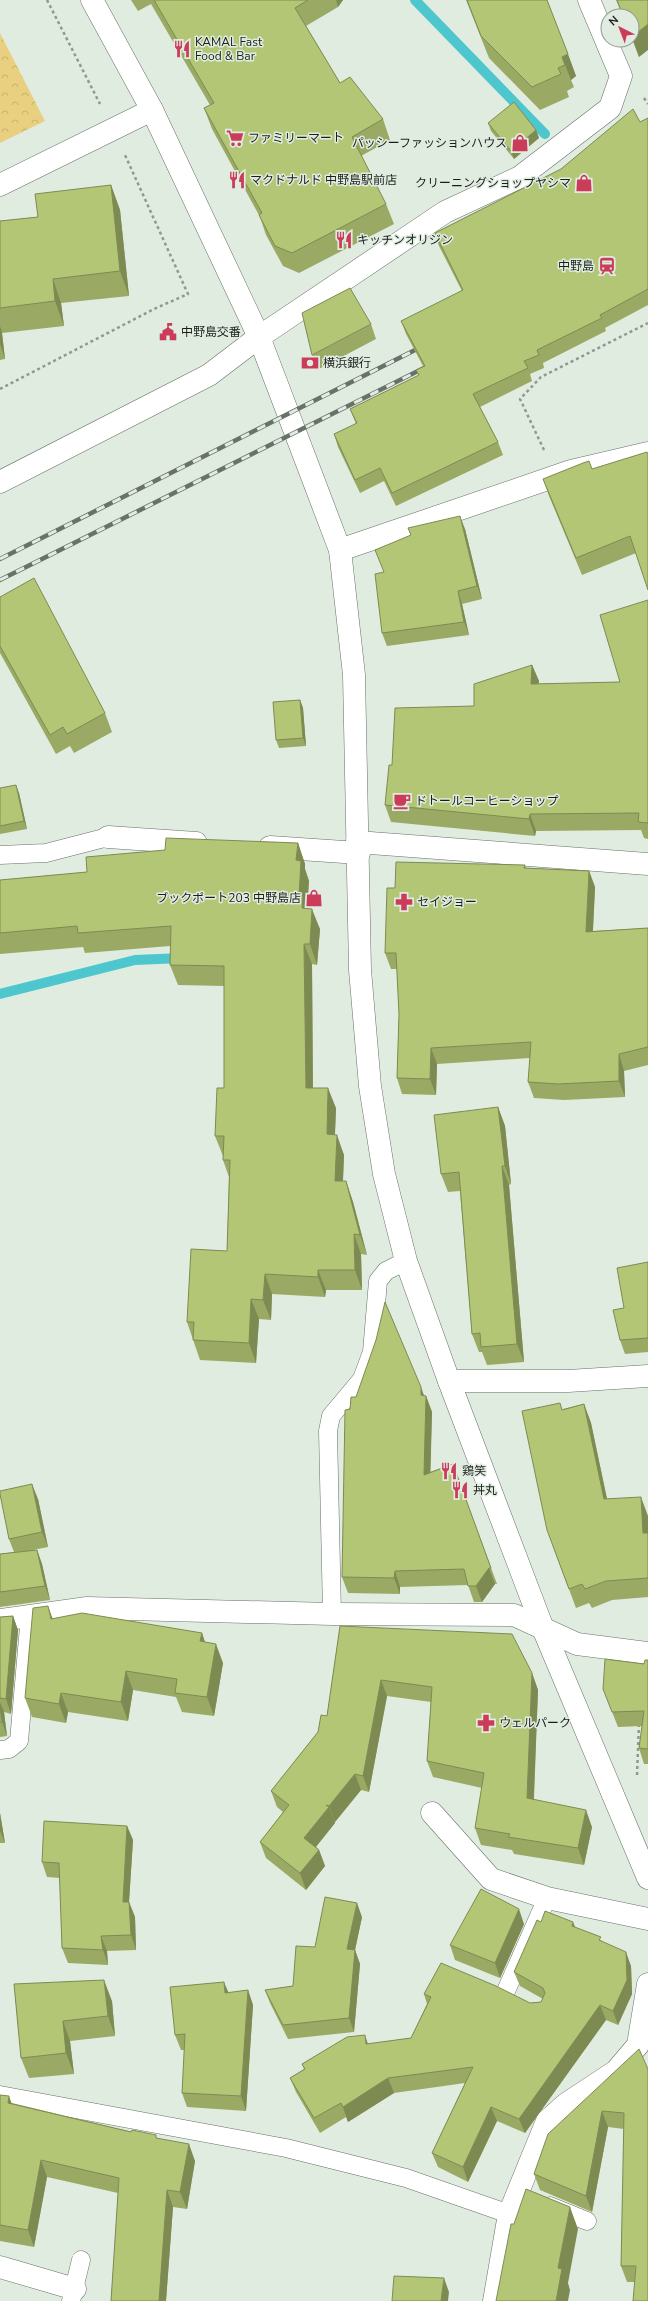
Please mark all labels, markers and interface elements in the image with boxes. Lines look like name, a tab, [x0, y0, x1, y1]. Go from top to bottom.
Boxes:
north arrow	[600, 8, 640, 48]
text: N	[606, 13, 622, 29]
place label: KAMAL Fast Food & Bar	[195, 34, 263, 64]
restaurant icon: KAMAL Fast Food & Bar	[172, 39, 192, 59]
supermarket icon: ファミリーマート	[225, 128, 245, 148]
place label: ファミリーマート	[248, 130, 344, 146]
shop icon: パッシーファッションハウス	[510, 133, 530, 153]
place label: パッシーファッションハウス	[352, 135, 507, 151]
restaurant icon: マクドナルド 中野島駅前店	[227, 170, 247, 190]
place label: マクドナルド 中野島駅前店	[250, 172, 397, 188]
shop icon: クリーニングショップヤシマ	[574, 173, 594, 193]
place label: クリーニングショップヤシマ	[415, 175, 571, 191]
restaurant icon: キッチンオリジン	[334, 230, 354, 250]
place label: キッチンオリジン	[357, 232, 453, 248]
station icon: 中野島	[597, 256, 617, 276]
place label: 中野島	[558, 258, 594, 274]
public building icon: 中野島交番	[158, 322, 178, 342]
place label: 中野島交番	[181, 324, 241, 340]
bank icon: 横浜銀行	[300, 353, 320, 373]
place label: 横浜銀行	[323, 355, 371, 371]
cafe icon: ドトールコーヒーショップ	[392, 791, 412, 811]
place label: ドトールコーヒーショップ	[415, 793, 559, 809]
shop icon: ブックポート203 中野島店	[304, 888, 324, 908]
place label: ブックポート203 中野島店	[156, 890, 301, 906]
pharmacy icon: セイジョー	[394, 892, 414, 912]
place label: セイジョー	[417, 894, 477, 910]
restaurant icon: 鶏笑	[439, 1461, 459, 1481]
place label: 鶏笑	[462, 1463, 486, 1479]
restaurant icon: 丼丸	[450, 1480, 470, 1500]
place label: 丼丸	[473, 1482, 497, 1498]
pharmacy icon: ウェルパーク	[476, 1713, 496, 1733]
place label: ウェルパーク	[499, 1715, 571, 1731]

